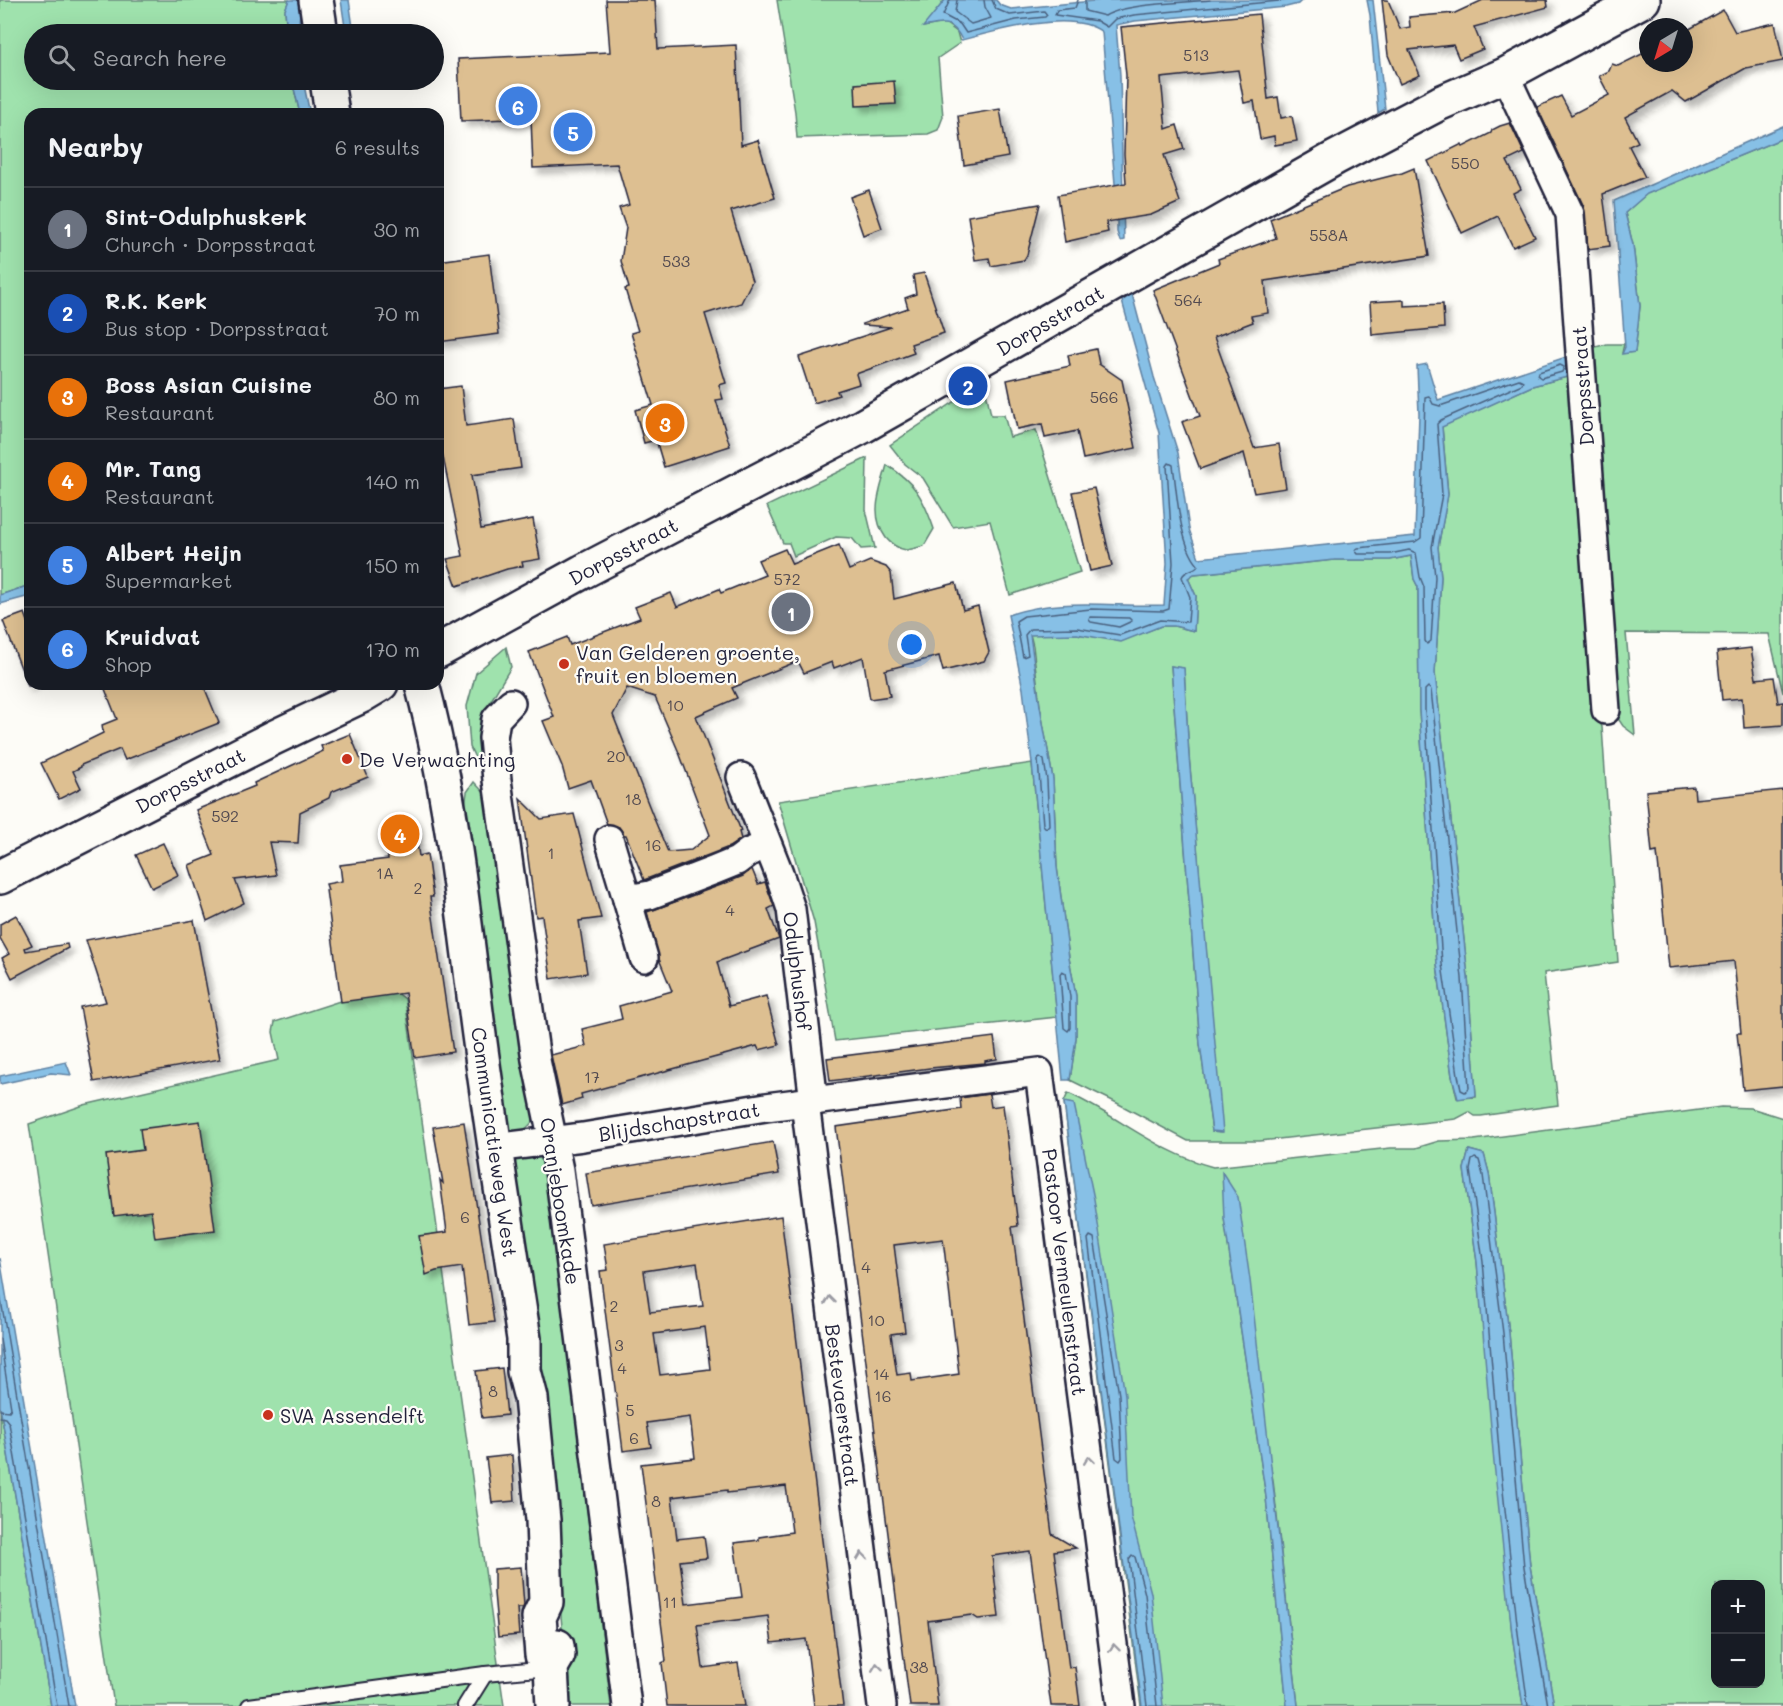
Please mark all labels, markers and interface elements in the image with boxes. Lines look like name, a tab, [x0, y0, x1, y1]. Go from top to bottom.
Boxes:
north arrow	[1639, 18, 1693, 72]
search box	[24, 24, 444, 90]
icon: search	[45, 41, 78, 74]
text: Search here	[93, 43, 227, 72]
house number: 513	[1183, 44, 1209, 65]
pin: 6	[498, 84, 538, 128]
pin: 5	[554, 110, 592, 154]
text: Nearby	[48, 130, 143, 164]
text: 6 results	[335, 134, 420, 160]
house number: 550	[1451, 152, 1479, 173]
text: Sint-Odulphuskerk	[105, 202, 307, 231]
text: 1	[63, 216, 72, 242]
text: 30 m	[374, 216, 420, 242]
house number: 558A	[1309, 224, 1349, 245]
text: Church · Dorpsstraat	[105, 231, 316, 257]
house number: 533	[662, 250, 690, 271]
street label: Dorpsstraat	[992, 279, 1108, 361]
text: R.K. Kerk	[105, 286, 207, 315]
house number: 564	[1174, 289, 1203, 310]
text: 2	[62, 300, 73, 326]
text: 70 m	[374, 300, 420, 326]
text: Bus stop · Dorpsstraat	[105, 315, 329, 341]
street label: Dorpsstraat	[1565, 325, 1599, 447]
pin: 2	[948, 364, 988, 408]
text: Boss Asian Cuisine	[105, 370, 312, 399]
text: 3	[62, 384, 74, 410]
text: 80 m	[373, 384, 420, 410]
house number: 566	[1090, 386, 1118, 407]
text: Restaurant	[105, 399, 215, 425]
pin: 3	[646, 400, 684, 446]
text: Mr. Tang	[105, 454, 201, 483]
text: 4	[61, 468, 74, 494]
text: 140 m	[365, 468, 420, 494]
text: Restaurant	[105, 483, 215, 509]
street label: Dorpsstraat	[564, 511, 682, 591]
text: Albert Heijn	[105, 538, 242, 567]
text: 5	[62, 552, 73, 578]
text: 150 m	[365, 552, 420, 578]
text: Supermarket	[105, 567, 232, 593]
house number: 572	[773, 568, 801, 589]
pin: 1	[772, 590, 810, 634]
text: Kruidvat	[105, 622, 200, 651]
your location	[897, 630, 926, 659]
text: 6	[61, 636, 74, 662]
text: 170 m	[365, 636, 420, 662]
place label: Van Gelderen groente, fruit en bloemen	[576, 639, 800, 688]
text: Shop	[105, 651, 152, 677]
marker: Van Gelderen groente, fruit en bloemen	[557, 657, 571, 671]
house number: 10	[666, 694, 684, 715]
street label: Dorpsstraat	[131, 741, 249, 819]
house number: 20	[607, 745, 626, 766]
place label: De Verwachting	[359, 746, 515, 772]
marker: De Verwachting	[340, 752, 354, 766]
house number: 18	[625, 788, 642, 809]
house number: 592	[211, 805, 239, 826]
pin: 4	[380, 812, 420, 856]
house number: 16	[645, 834, 661, 855]
house number: 1	[547, 842, 555, 863]
house number: 1A	[376, 862, 394, 883]
house number: 2	[414, 877, 422, 898]
house number: 4	[725, 899, 735, 920]
street label: Odulphushof	[778, 910, 818, 1033]
street label: Communicatieweg West	[466, 1025, 524, 1259]
house number: 17	[584, 1066, 600, 1087]
street label: Blijdschapstraat	[597, 1095, 761, 1147]
street label: Oranjeboomkade	[535, 1115, 587, 1287]
street label: Pastoor Vermeulenstraat	[1037, 1147, 1093, 1397]
house number: 6	[460, 1206, 470, 1227]
house number: 4	[861, 1256, 871, 1277]
house number: 2	[610, 1295, 618, 1316]
one-way arrow	[824, 1296, 836, 1305]
house number: 10	[867, 1309, 885, 1330]
street label: Bestevaerstraat	[820, 1322, 866, 1488]
house number: 3	[614, 1334, 624, 1355]
house number: 4	[617, 1357, 627, 1378]
house number: 14	[873, 1363, 890, 1384]
house number: 8	[488, 1380, 498, 1401]
house number: 16	[875, 1385, 891, 1406]
house number: 5	[625, 1399, 635, 1420]
place label: SVA Assendelft	[280, 1402, 425, 1428]
marker: SVA Assendelft	[261, 1408, 275, 1422]
house number: 6	[629, 1427, 639, 1448]
one-way arrow	[1083, 1456, 1096, 1465]
house number: 8	[651, 1490, 661, 1511]
one-way arrow	[856, 1551, 869, 1561]
map controls	[1711, 1580, 1765, 1688]
button: +	[1711, 1580, 1765, 1634]
house number: 11	[663, 1591, 677, 1612]
button: −	[1711, 1634, 1765, 1688]
one-way arrow	[1108, 1643, 1120, 1653]
house number: 38	[909, 1656, 929, 1677]
one-way arrow	[871, 1663, 884, 1672]

